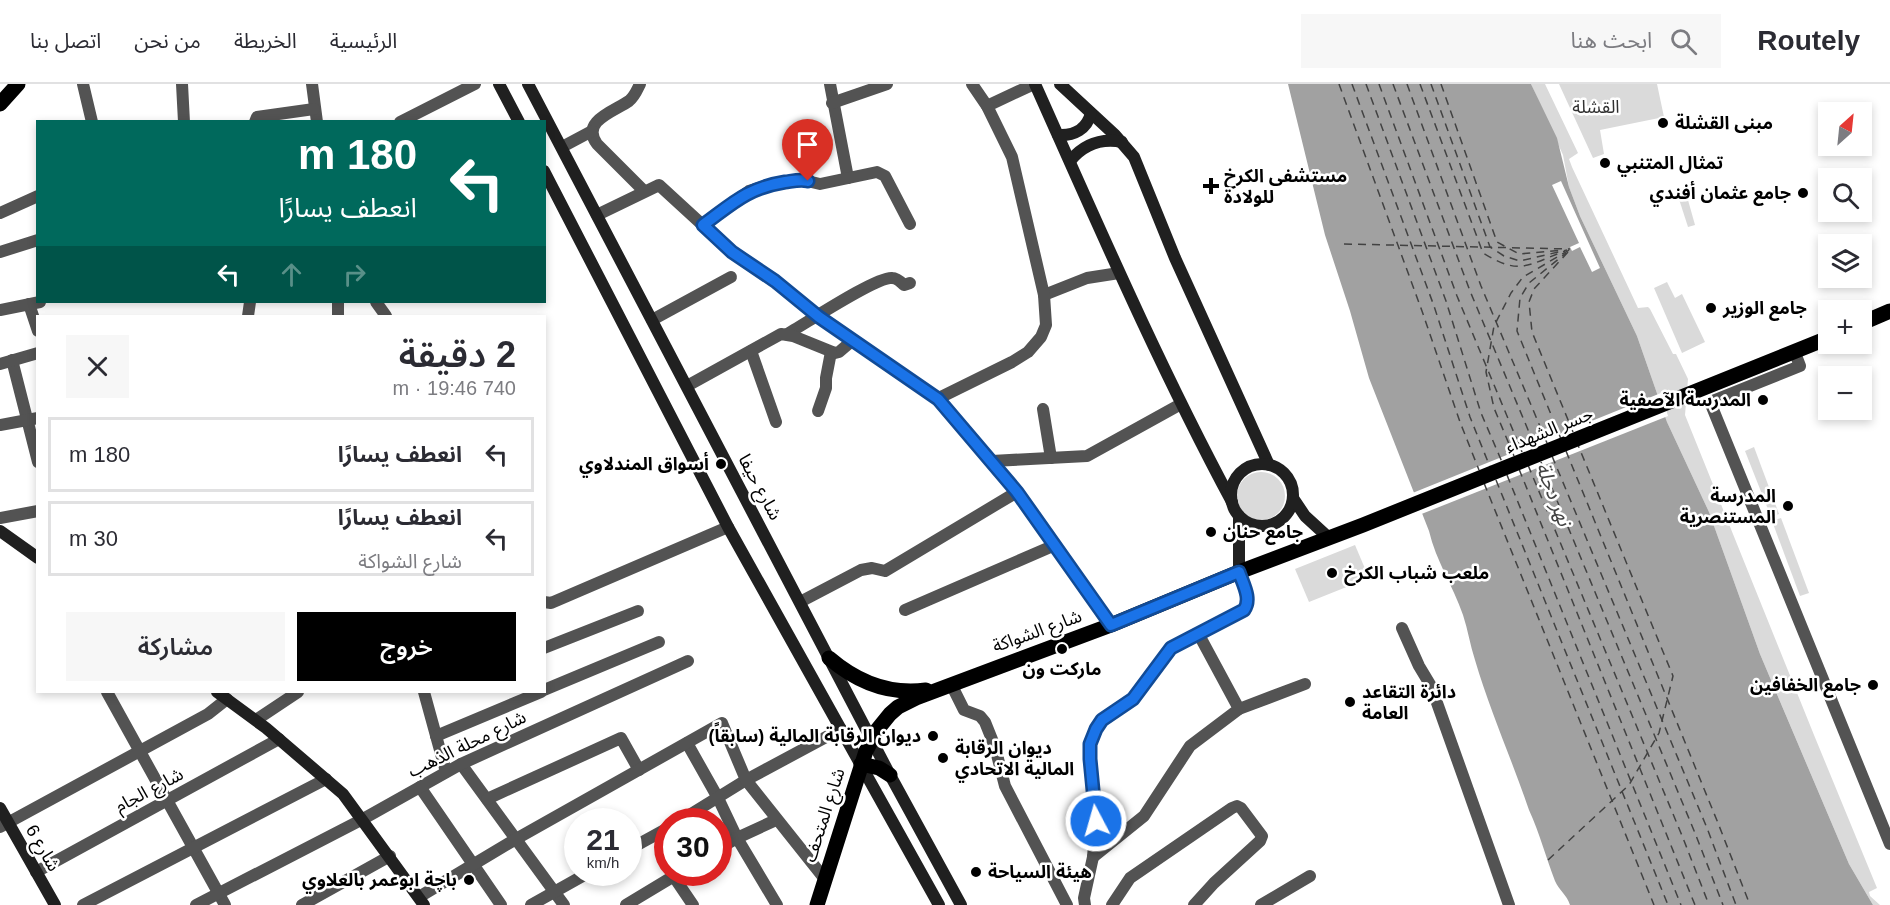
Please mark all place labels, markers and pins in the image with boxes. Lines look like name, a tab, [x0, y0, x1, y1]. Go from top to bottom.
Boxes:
place label: مبنى القشلة	[1675, 113, 1773, 133]
marker: مبنى القشلة	[1656, 116, 1670, 130]
pin	[782, 119, 833, 181]
place label: تمثال المتنبي	[1617, 153, 1724, 177]
marker: تمثال المتنبي	[1598, 156, 1612, 170]
place label: مستشفى الكرخ للولادة	[1224, 166, 1347, 207]
marker: مستشفى الكرخ للولادة	[1202, 177, 1220, 195]
place label: جامع عثمان أفندي	[1650, 180, 1791, 207]
marker: جامع عثمان أفندي	[1796, 186, 1810, 200]
place label: جامع الوزير	[1722, 298, 1807, 321]
marker: جامع الوزير	[1704, 301, 1718, 315]
place label: المدرسة الآصفية	[1620, 390, 1751, 411]
marker: المدرسة الآصفية	[1756, 393, 1770, 407]
place label: أسواق المندلاوي	[579, 451, 709, 478]
marker: أسواق المندلاوي	[714, 457, 728, 471]
place label: المدرسة المستنصرية	[1680, 486, 1776, 528]
marker: المدرسة المستنصرية	[1781, 499, 1795, 513]
place label: جامع حنان	[1223, 522, 1303, 545]
marker: جامع حنان	[1204, 525, 1218, 539]
place label: ملعب شباب الكرخ	[1344, 563, 1489, 586]
marker: ملعب شباب الكرخ	[1325, 566, 1339, 580]
marker: ماركت ون	[1055, 642, 1069, 656]
place label: ماركت ون	[1023, 659, 1101, 680]
place label: جامع الخفافين	[1750, 675, 1861, 698]
marker: جامع الخفافين	[1866, 678, 1880, 692]
place label: دائرة التقاعد العامة	[1362, 682, 1456, 723]
marker: دائرة التقاعد العامة	[1343, 695, 1357, 709]
place label: ديوان الرقابة المالية (سابقاً)	[709, 721, 921, 747]
marker: ديوان الرقابة المالية (سابقاً)	[926, 729, 940, 743]
place label: ديوان الرقابة المالية الاتحادي	[955, 738, 1074, 783]
marker: ديوان الرقابة المالية الاتحادي	[936, 751, 950, 765]
place label: هيئة السياحة	[988, 862, 1092, 882]
marker: هيئة السياحة	[969, 865, 983, 879]
place label: باچة ابوعمر بالعلاوي	[302, 870, 457, 894]
marker: باچة ابوعمر بالعلاوي	[462, 873, 476, 887]

